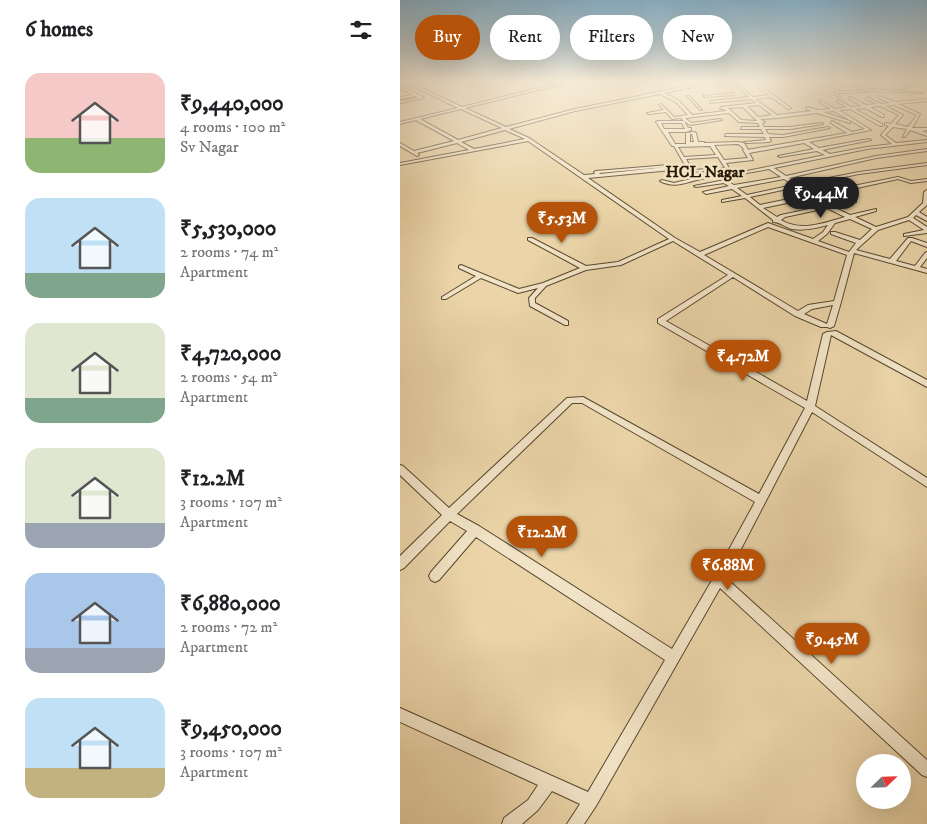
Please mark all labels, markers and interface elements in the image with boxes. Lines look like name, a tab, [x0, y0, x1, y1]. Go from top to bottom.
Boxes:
chip: Buy	[415, 15, 480, 60]
chip: Rent	[490, 15, 560, 60]
chip: Filters	[570, 15, 653, 60]
chip: New	[663, 15, 732, 60]
icon: filters	[347, 16, 375, 44]
text: 6 homes	[25, 17, 93, 43]
text: ₹9,440,000	[180, 91, 284, 117]
icon: home	[65, 93, 125, 153]
text: 4 rooms · 100 m²	[180, 117, 285, 137]
text: Sv Nagar	[180, 137, 239, 157]
district label: HCL Nagar	[666, 162, 746, 182]
pin: ₹9.44M	[780, 176, 862, 219]
text: ₹9.44M	[794, 183, 848, 203]
pin: ₹5.53M	[521, 202, 603, 244]
text: ₹5.53M	[538, 208, 586, 228]
text: ₹5,530,000	[180, 216, 276, 242]
icon: home	[65, 218, 125, 278]
text: 2 rooms · 74 m²	[180, 242, 278, 262]
text: Apartment	[180, 262, 248, 282]
pin: ₹4.72M	[702, 340, 784, 382]
text: ₹4,720,000	[180, 341, 281, 367]
icon: home	[65, 343, 125, 403]
text: ₹4.72M	[717, 346, 769, 366]
text: 2 rooms · 54 m²	[180, 367, 277, 387]
text: Apartment	[180, 387, 248, 407]
text: ₹12.2M	[180, 466, 245, 492]
icon: home	[65, 468, 125, 528]
text: 3 rooms · 107 m²	[180, 492, 282, 512]
text: Apartment	[180, 512, 248, 532]
pin: ₹12.2M	[501, 516, 583, 558]
text: ₹12.2M	[517, 522, 567, 542]
pin: ₹6.88M	[687, 548, 769, 591]
text: ₹6.88M	[702, 555, 754, 575]
text: ₹6,880,000	[180, 591, 280, 617]
icon: home	[65, 593, 125, 653]
text: 2 rooms · 72 m²	[180, 617, 277, 637]
pin: ₹9.45M	[791, 622, 873, 665]
text: ₹9.45M	[806, 629, 858, 649]
text: Apartment	[180, 637, 248, 657]
text: ₹9,450,000	[180, 716, 282, 742]
icon: home	[65, 718, 125, 778]
text: 3 rooms · 107 m²	[180, 742, 282, 762]
north arrow	[856, 754, 911, 809]
map controls	[856, 754, 911, 809]
text: Apartment	[180, 762, 248, 782]

